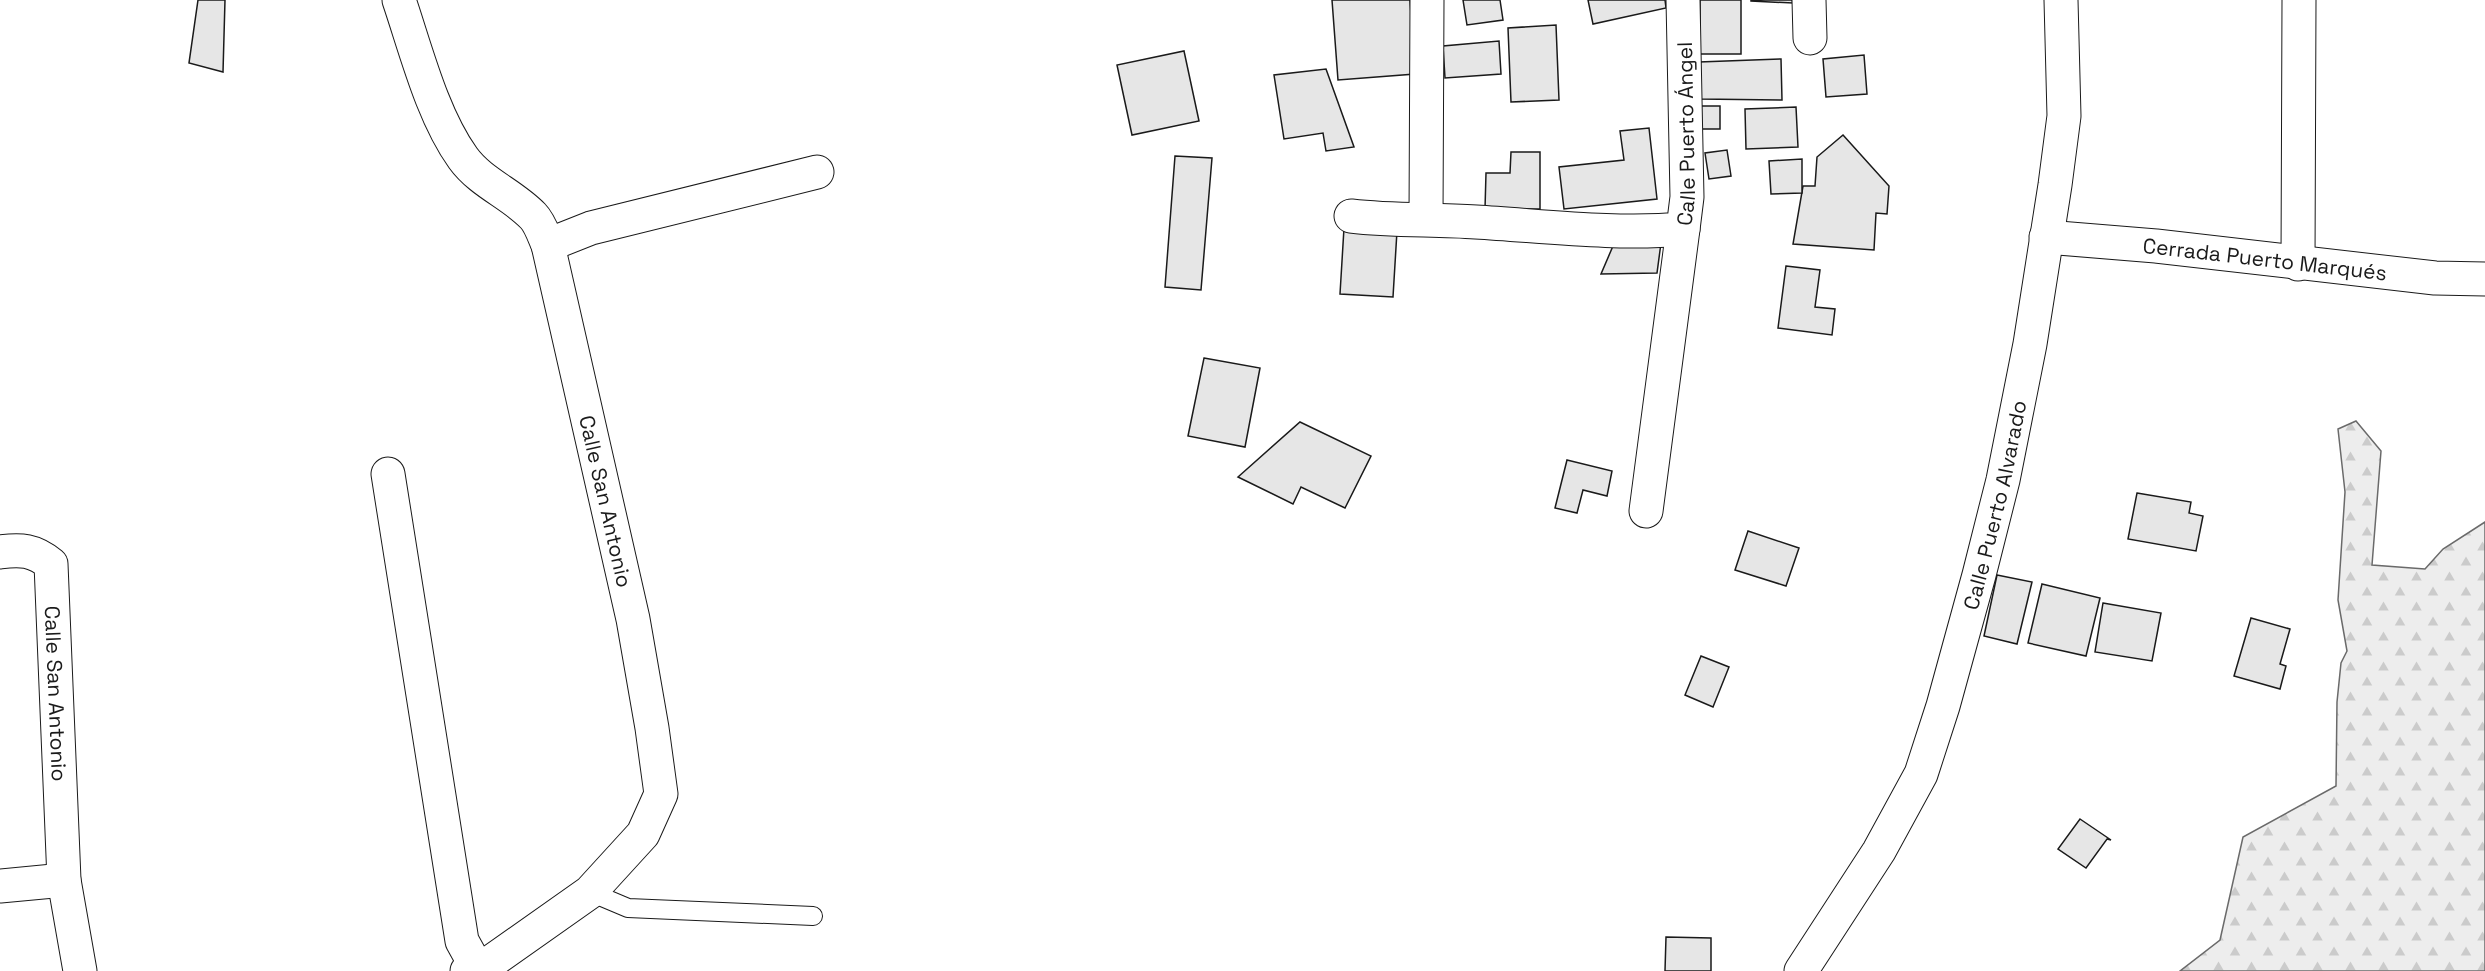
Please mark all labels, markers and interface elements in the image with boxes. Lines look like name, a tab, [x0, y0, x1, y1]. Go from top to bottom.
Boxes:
street label: Calle Puerto Ángel	[1670, 41, 1701, 227]
street label: Cerrada Puerto Marqués	[2142, 231, 2388, 286]
street label: Calle Puerto Alvarado	[1957, 398, 2032, 613]
street label: Calle San Antonio	[574, 413, 639, 590]
street label: Calle San Antonio	[39, 605, 73, 782]

